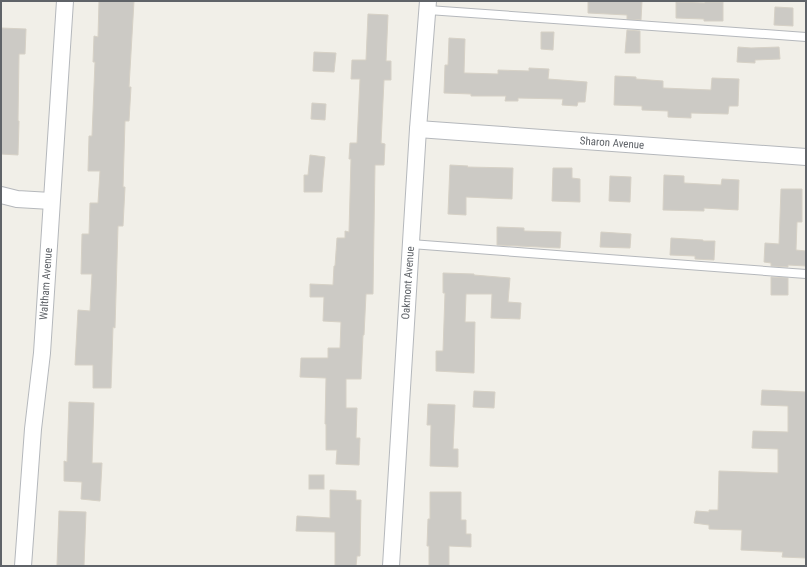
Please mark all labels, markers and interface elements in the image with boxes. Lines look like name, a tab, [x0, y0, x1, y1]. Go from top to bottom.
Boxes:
street label: Sharon Avenue	[579, 134, 645, 152]
street label: Oakmont Avenue	[399, 246, 417, 320]
street label: Waltham Avenue	[37, 247, 55, 321]

